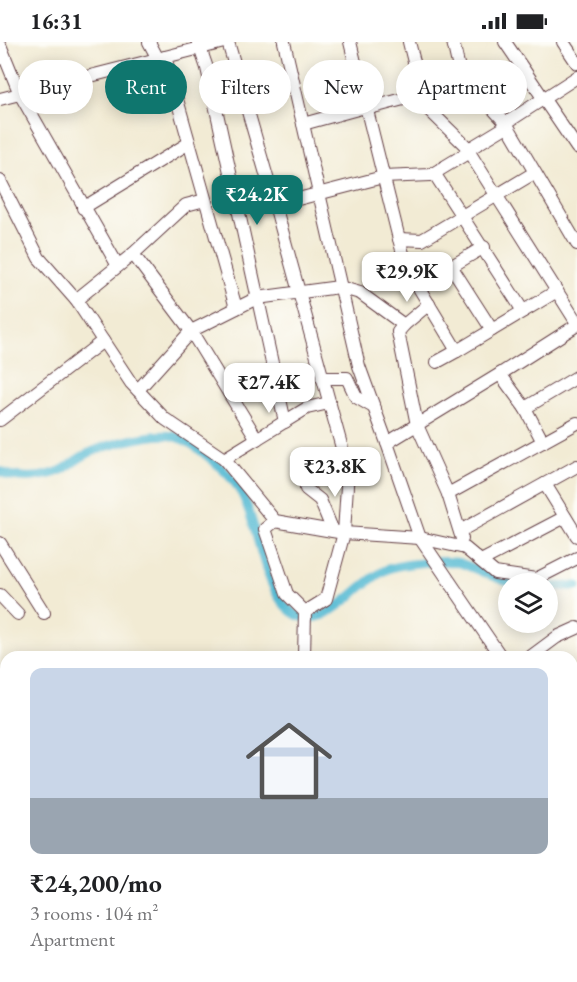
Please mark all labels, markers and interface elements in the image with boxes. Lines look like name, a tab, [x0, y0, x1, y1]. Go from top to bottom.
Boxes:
text: 16:31	[30, 7, 83, 36]
chip: Buy	[18, 60, 93, 114]
chip: Rent	[105, 60, 187, 114]
chip: Filters	[199, 60, 291, 114]
chip: New	[303, 60, 384, 114]
chip: Apartment	[396, 60, 527, 114]
pin: ₹24.2K	[208, 175, 306, 226]
text: ₹24.2K	[226, 181, 288, 207]
pin: ₹29.9K	[358, 252, 456, 303]
text: ₹29.9K	[376, 258, 438, 284]
pin: ₹27.4K	[220, 363, 318, 414]
text: ₹27.4K	[238, 369, 300, 395]
pin: ₹23.8K	[286, 447, 384, 498]
text: ₹23.8K	[304, 453, 366, 479]
map controls	[498, 573, 558, 633]
button: layers	[498, 573, 558, 633]
icon: home	[235, 707, 343, 815]
text: ₹24,200/mo	[30, 866, 162, 900]
text: 3 rooms · 104 m²	[30, 900, 158, 926]
text: Apartment	[30, 926, 115, 952]

